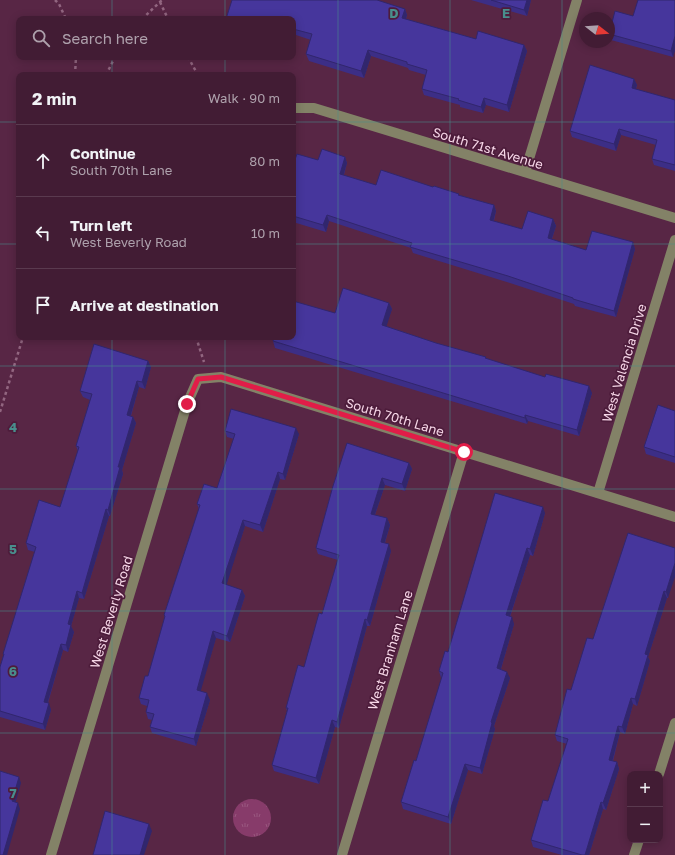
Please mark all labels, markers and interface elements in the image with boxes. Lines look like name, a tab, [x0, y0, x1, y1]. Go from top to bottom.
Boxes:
text: D	[389, 5, 399, 21]
text: E	[502, 5, 510, 21]
north arrow	[579, 12, 615, 48]
search box	[16, 16, 296, 60]
icon: search	[30, 27, 52, 49]
text: Search here	[62, 29, 148, 47]
text: 2 min	[32, 88, 76, 109]
text: Walk · 90 m	[208, 90, 280, 106]
street label: South 71st Avenue	[431, 124, 545, 172]
text: Continue	[70, 144, 136, 162]
icon: ahead	[32, 150, 54, 172]
text: 80 m	[249, 153, 280, 169]
text: South 70th Lane	[70, 162, 172, 178]
text: Turn left	[70, 216, 132, 234]
icon: left	[32, 222, 54, 244]
text: 10 m	[251, 225, 280, 241]
text: West Beverly Road	[70, 234, 187, 250]
icon: arrive	[32, 294, 54, 316]
text: Arrive at destination	[70, 296, 219, 314]
street label: West Valencia Drive	[598, 302, 650, 424]
street label: South 70th Lane	[344, 394, 446, 440]
route end	[178, 395, 196, 413]
text: 4	[9, 419, 17, 435]
route start	[455, 443, 473, 461]
text: 5	[9, 541, 17, 557]
street label: West Beverly Road	[86, 554, 136, 670]
street label: West Branham Lane	[364, 588, 416, 712]
text: 6	[9, 663, 17, 679]
map controls	[627, 771, 663, 843]
button: +	[627, 771, 663, 807]
text: 7	[9, 785, 17, 801]
button: −	[627, 807, 663, 843]

